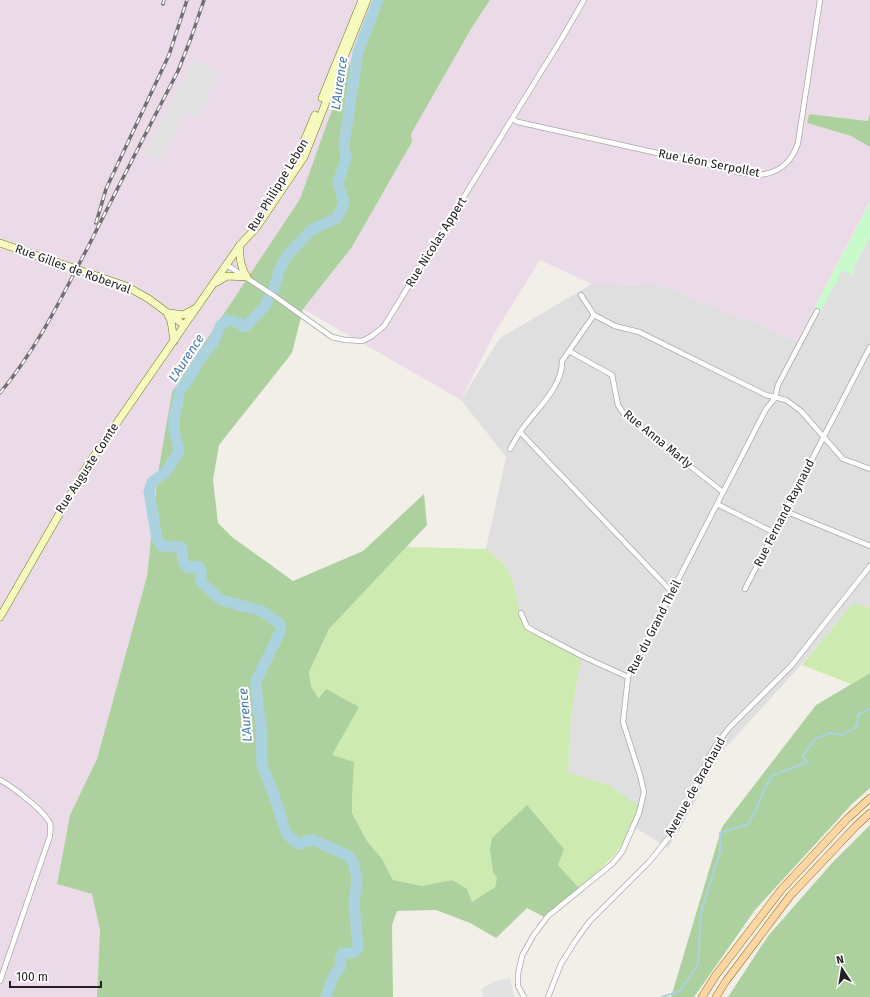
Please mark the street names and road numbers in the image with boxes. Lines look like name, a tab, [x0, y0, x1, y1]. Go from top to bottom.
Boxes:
street label: Rue Philippe Lebon	[245, 136, 311, 234]
street label: Rue Léon Serpollet	[657, 146, 762, 180]
street label: Rue Nicolas Appert	[403, 194, 470, 290]
street label: Rue Gilles de Roberval	[13, 242, 133, 297]
street label: Rue Anna Marly	[621, 407, 695, 471]
street label: Rue Auguste Comte	[53, 420, 121, 516]
street label: Rue Fernand Raynaud	[751, 457, 817, 569]
street label: Rue du Grand Theil	[624, 577, 684, 676]
street label: Avenue de Brachaud	[662, 735, 728, 839]

